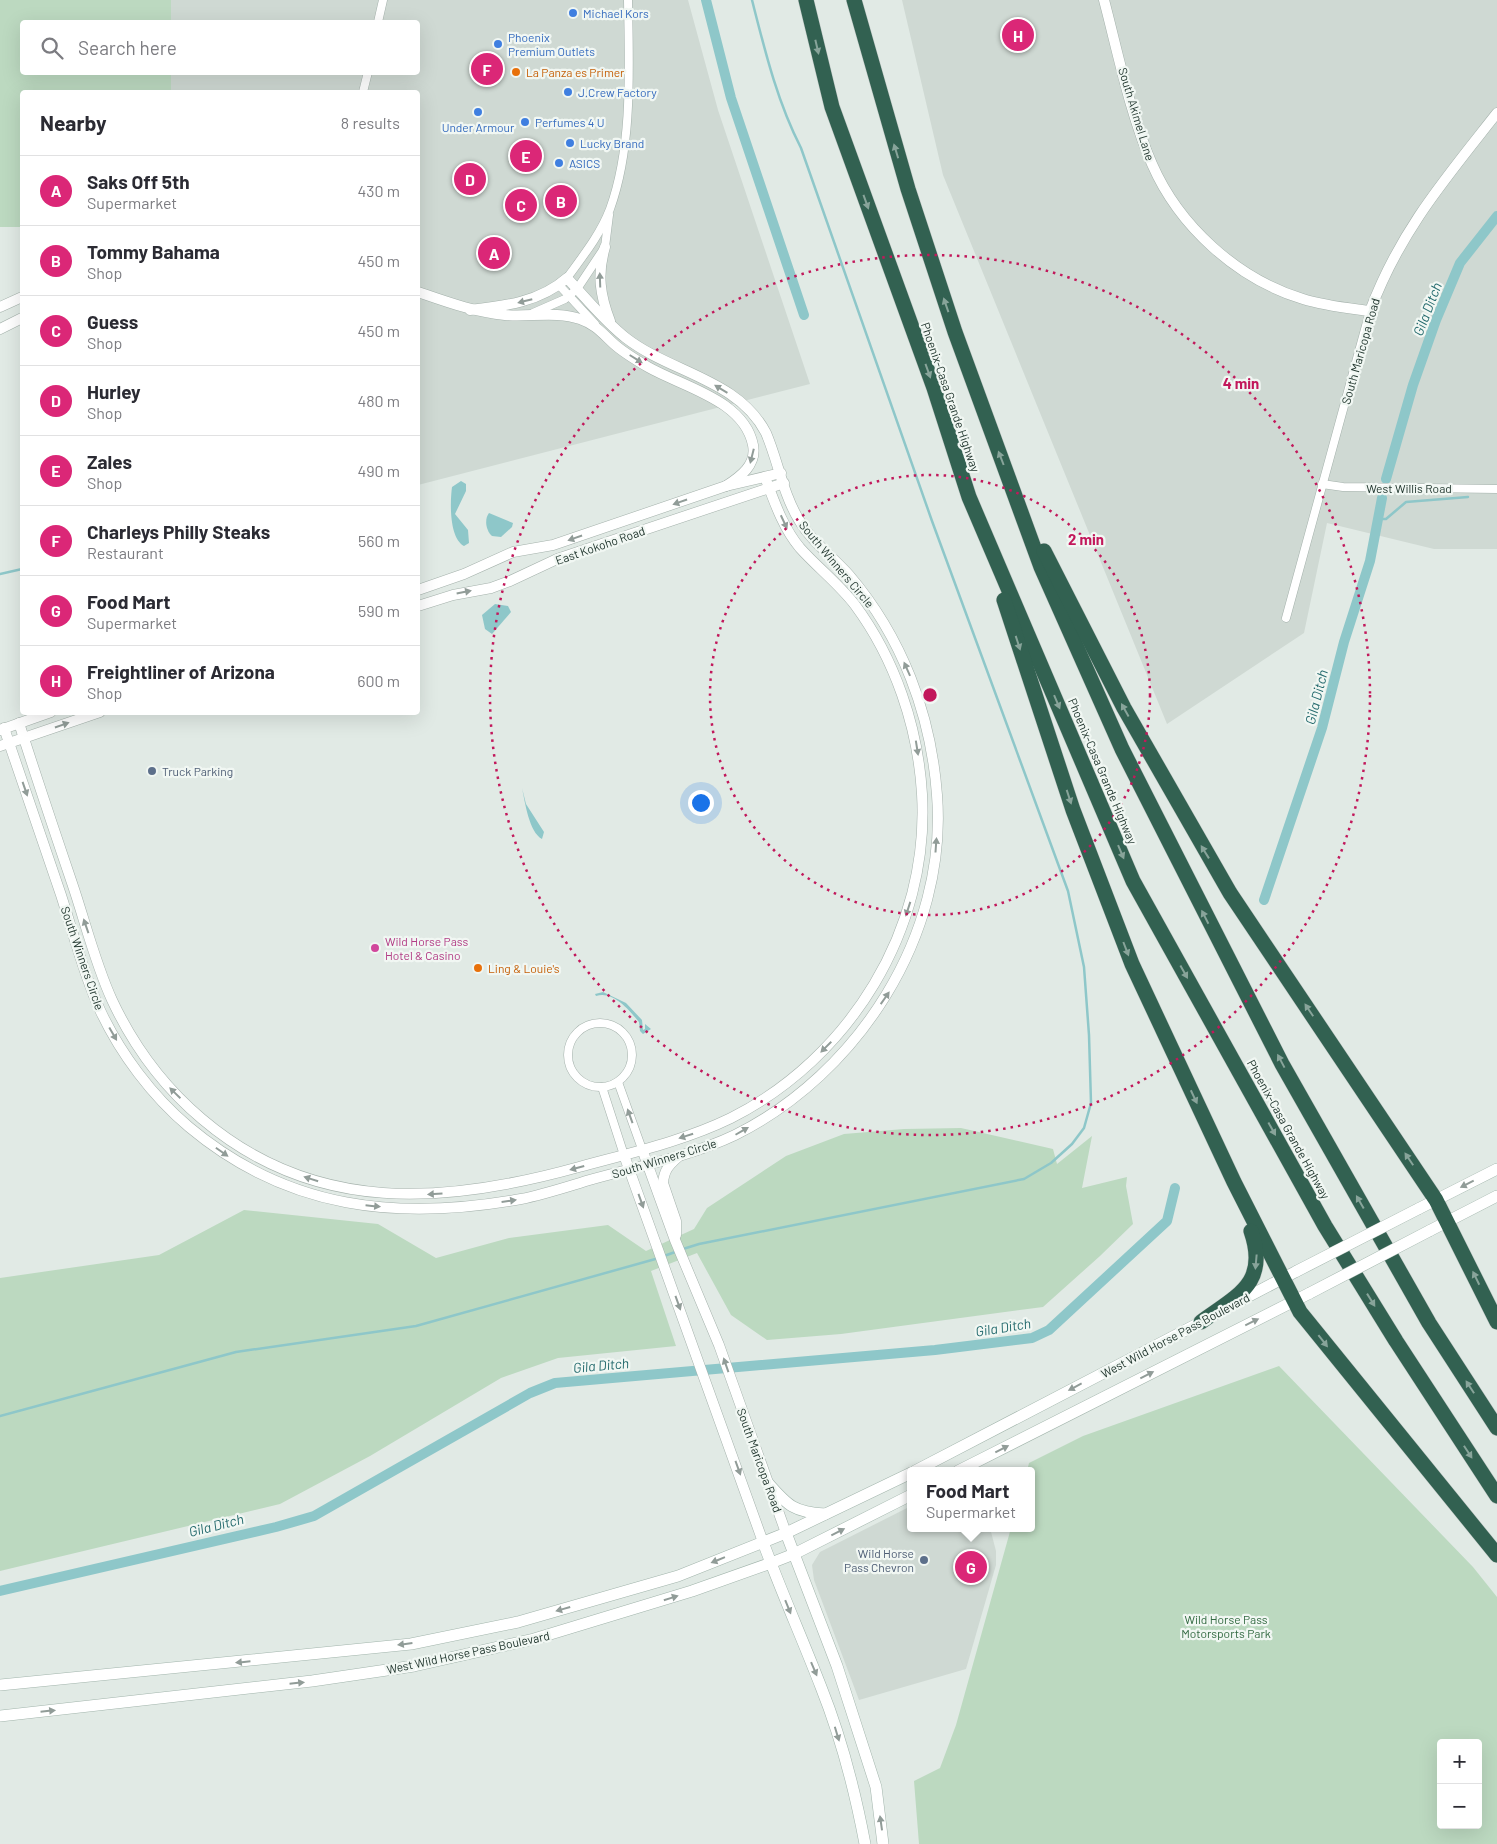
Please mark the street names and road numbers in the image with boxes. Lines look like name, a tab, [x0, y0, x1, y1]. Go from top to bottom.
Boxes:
street label: South Akimel Lane	[1116, 66, 1158, 162]
street label: South Maricopa Road	[1338, 296, 1382, 406]
street label: Phoenix-Casa Grande Highway	[919, 320, 983, 474]
street label: West Willis Road	[1366, 481, 1452, 495]
street label: South Winners Circle	[797, 518, 877, 610]
street label: East Kokoho Road	[553, 523, 647, 567]
street label: Phoenix-Casa Grande Highway	[1066, 696, 1140, 846]
street label: South Winners Circle	[59, 904, 107, 1012]
street label: Phoenix-Casa Grande Highway	[1245, 1057, 1333, 1202]
street label: South Winners Circle	[610, 1135, 718, 1181]
street label: West Wild Horse Pass Boulevard	[1098, 1290, 1252, 1380]
street label: South Maricopa Road	[735, 1406, 785, 1514]
street label: West Wild Horse Pass Boulevard	[385, 1628, 551, 1676]

